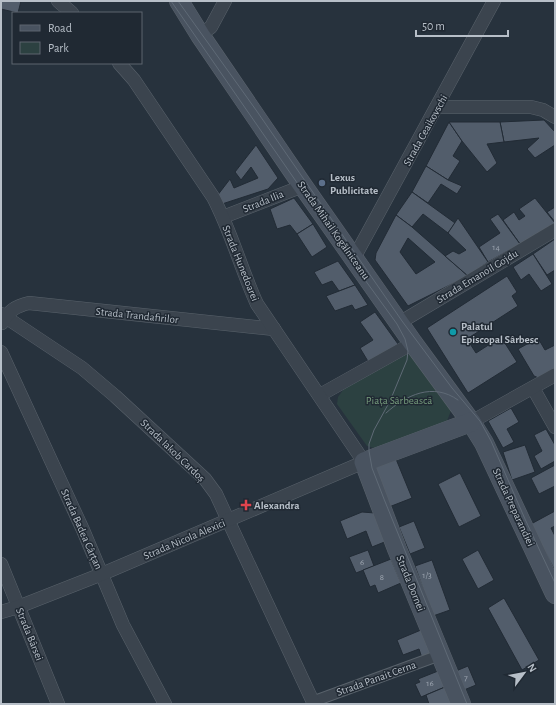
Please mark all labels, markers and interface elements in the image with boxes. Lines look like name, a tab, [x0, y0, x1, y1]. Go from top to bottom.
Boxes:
legend	[12, 12, 142, 64]
scale bar	[416, 12, 508, 38]
text: 50 m	[422, 20, 445, 32]
text: Road	[48, 22, 72, 34]
text: Park	[48, 42, 69, 54]
street label: Strada Ceaikovschi	[401, 93, 450, 168]
place label: Lexus Publicitate	[330, 172, 378, 196]
marker: Lexus Publicitate	[317, 178, 327, 188]
street label: Strada Mihail Kogălniceanu	[295, 179, 372, 282]
street label: Strada Ilia	[241, 188, 285, 215]
street label: Strada Hunedoarei	[220, 224, 261, 303]
house number: 14	[492, 243, 500, 252]
street label: Strada Emanoil Gojdu	[435, 248, 520, 305]
street label: Strada Trandafirilor	[95, 306, 179, 325]
place label: Palatul Episcopal Sârbesc	[461, 321, 539, 345]
marker: Palatul Episcopal Sârbesc	[448, 327, 458, 337]
park label: Piața Sârbească	[366, 395, 432, 407]
street label: Strada Iakob Cardoș	[138, 417, 207, 484]
street label: Strada Preparandiei	[491, 466, 536, 548]
street label: Strada Badea Cârțan	[58, 487, 104, 572]
marker: Alexandra	[241, 500, 251, 510]
place label: Alexandra	[254, 500, 300, 511]
street label: Strada Nicola Alexici	[142, 517, 227, 562]
street label: Strada Dornei	[394, 554, 427, 613]
house number: 6	[360, 558, 364, 567]
house number: 1/3	[422, 571, 432, 580]
house number: 8	[380, 573, 384, 582]
street label: Strada Bârsei	[14, 606, 45, 662]
north arrow	[504, 653, 544, 693]
street label: Strada Panait Cerna	[335, 659, 417, 698]
text: N	[525, 662, 539, 674]
house number: 7	[464, 674, 468, 683]
house number: 16	[426, 679, 434, 688]

